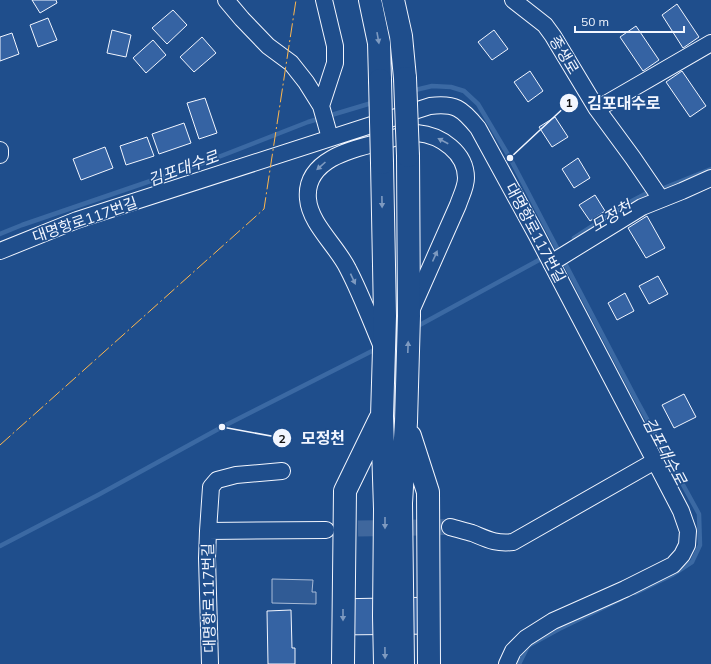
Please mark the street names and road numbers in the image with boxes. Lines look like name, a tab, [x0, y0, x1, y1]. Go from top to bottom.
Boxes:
street label: 종생로	[546, 32, 583, 77]
street label: 대명항로117번길	[501, 180, 570, 286]
street label: 대명항로117번길	[30, 193, 140, 246]
street label: 대명항로117번길	[198, 543, 219, 653]

